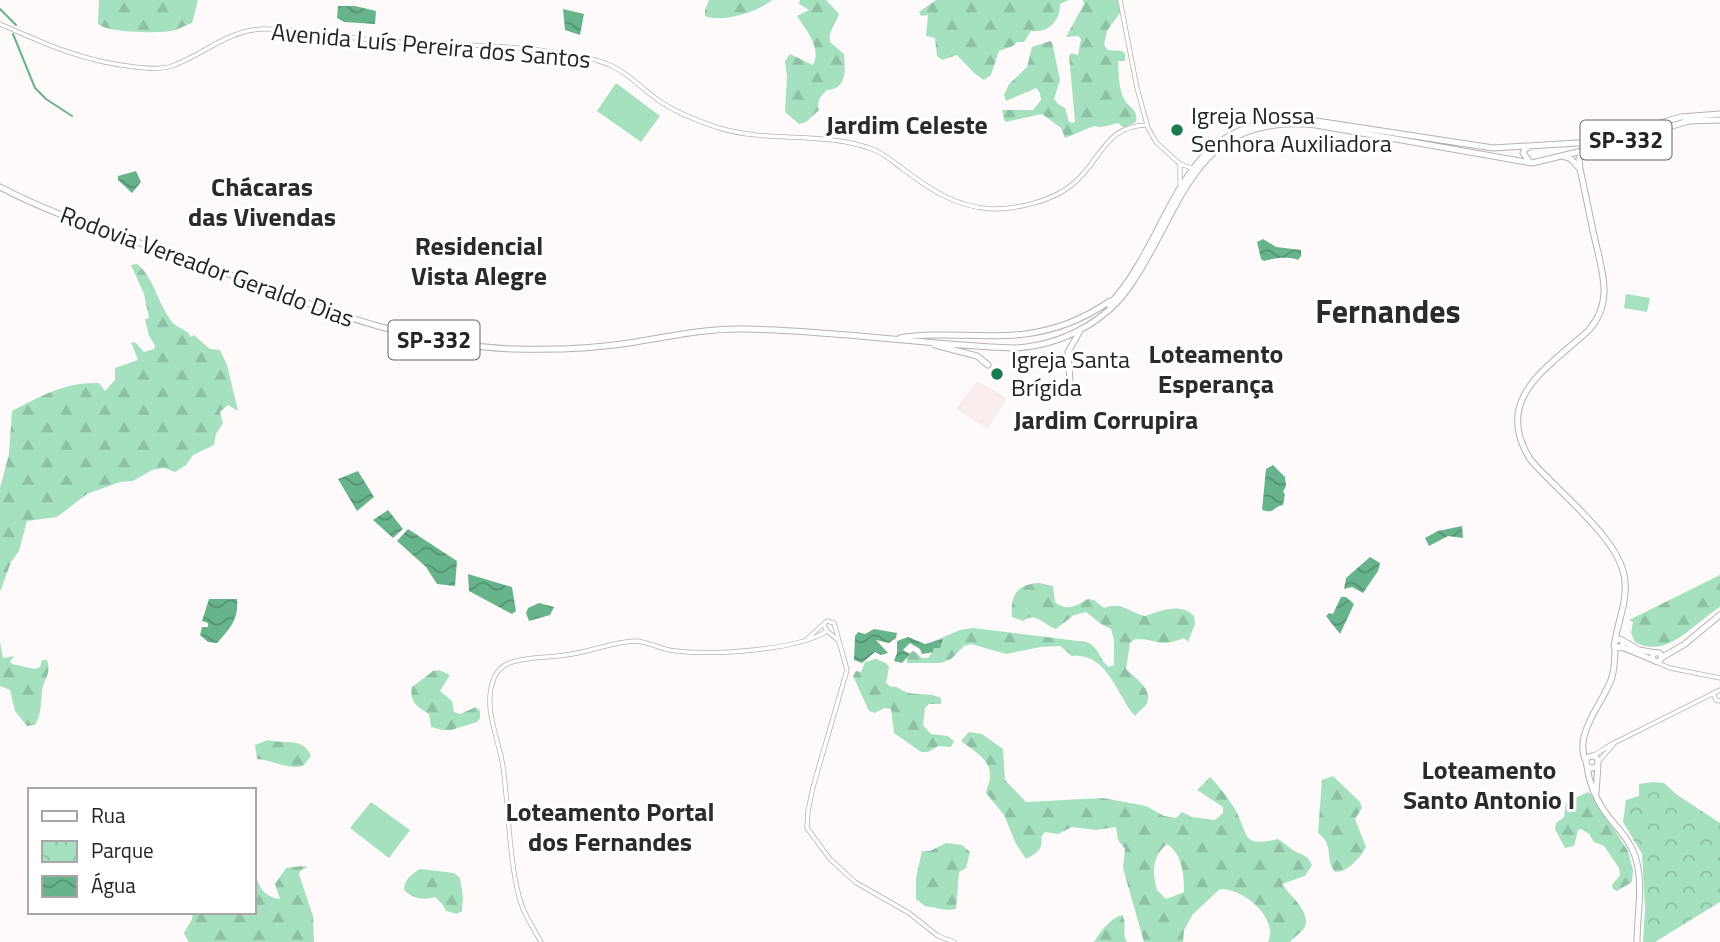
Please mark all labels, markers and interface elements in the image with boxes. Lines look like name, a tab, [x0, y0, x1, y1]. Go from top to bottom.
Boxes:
street label: Avenida Luís Pereira dos Santos	[270, 13, 592, 77]
place label: Igreja Nossa Senhora Auxiliadora	[1191, 97, 1392, 161]
district label: Jardim Celeste	[826, 105, 988, 144]
road number: SP-332	[1580, 120, 1672, 160]
marker: Igreja Nossa Senhora Auxiliadora	[1169, 122, 1185, 138]
district label: Chácaras das Vivendas	[188, 167, 336, 236]
street label: Rodovia Vereador Geraldo Dias	[55, 196, 359, 336]
district label: Residencial Vista Alegre	[411, 226, 547, 295]
district label: Fernandes	[1315, 287, 1461, 335]
road number: SP-332	[388, 320, 480, 360]
district label: Loteamento Esperança	[1149, 334, 1283, 403]
place label: Igreja Santa Brígida	[1011, 341, 1130, 405]
marker: Igreja Santa Brígida	[989, 366, 1005, 382]
district label: Jardim Corrupira	[1014, 400, 1198, 439]
district label: Loteamento Santo Antonio I	[1403, 750, 1575, 819]
legend	[28, 788, 256, 914]
district label: Loteamento Portal dos Fernandes	[505, 792, 715, 861]
text: Rua	[91, 799, 126, 831]
text: Parque	[91, 834, 154, 866]
text: Água	[91, 869, 136, 901]

